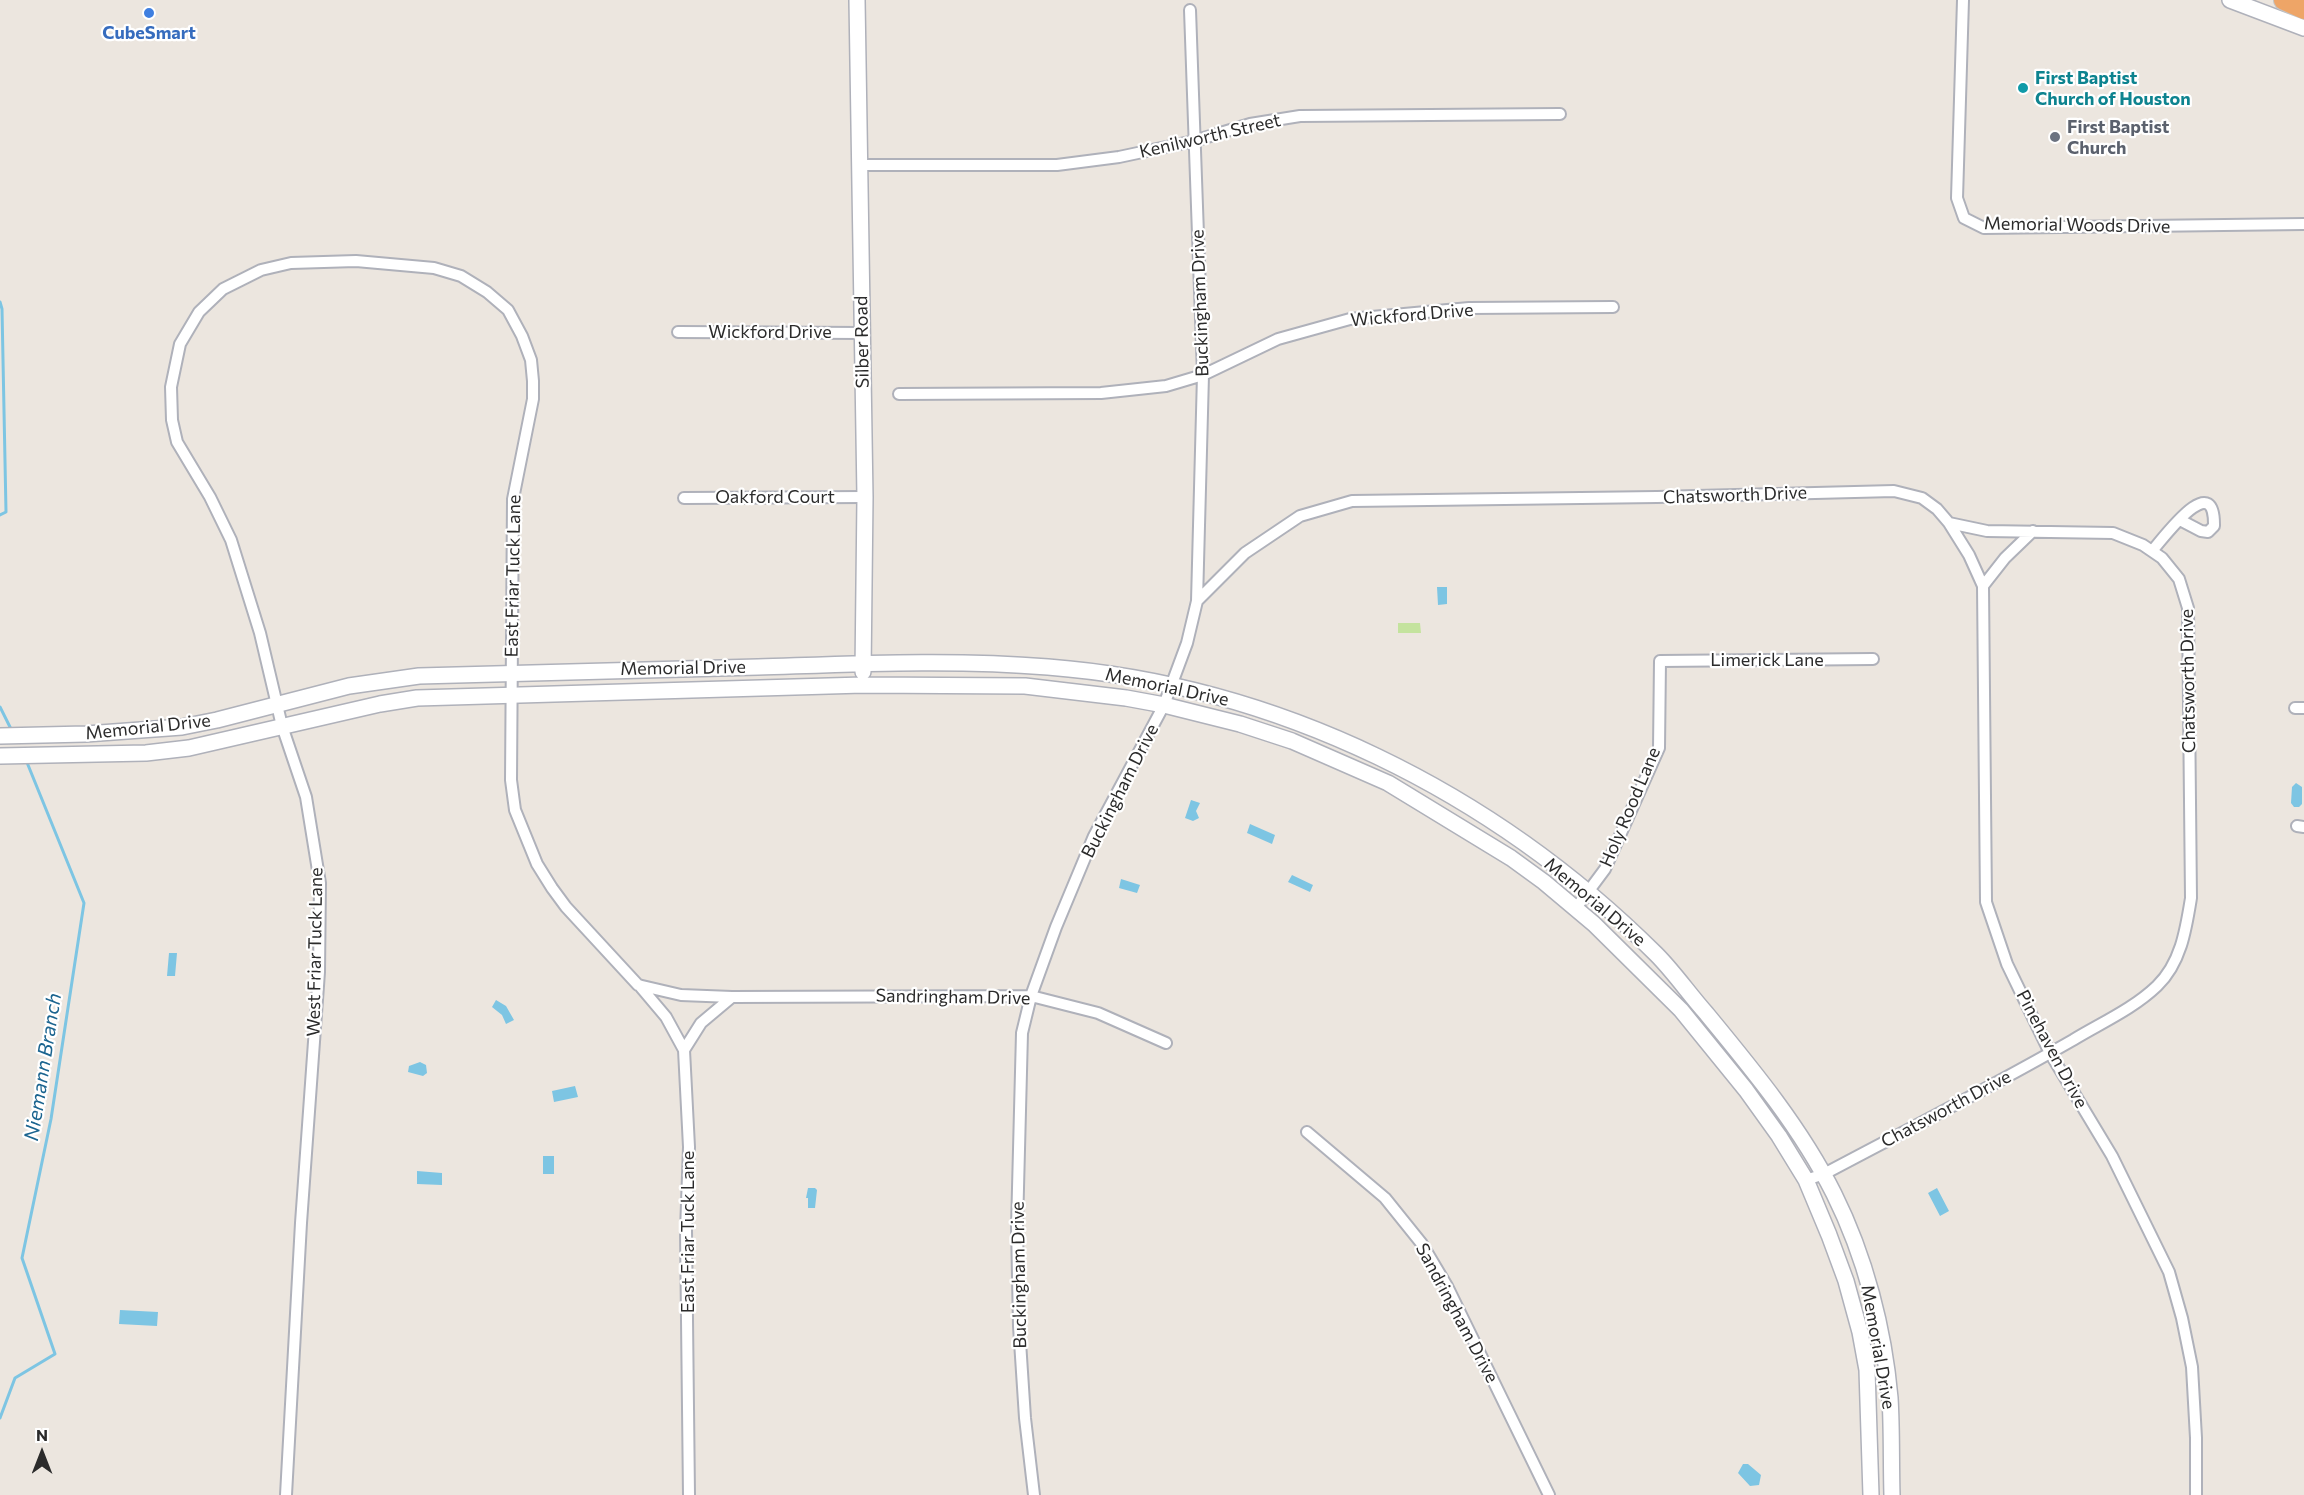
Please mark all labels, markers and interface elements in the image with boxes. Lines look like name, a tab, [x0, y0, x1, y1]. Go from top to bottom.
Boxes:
marker: CubeSmart	[142, 6, 156, 20]
place label: CubeSmart	[102, 22, 196, 44]
place label: First Baptist Church of Houston	[2035, 67, 2191, 110]
marker: First Baptist Church of Houston	[2016, 81, 2030, 95]
street label: Kenilworth Street	[1137, 109, 1283, 163]
place label: First Baptist Church	[2067, 116, 2169, 158]
marker: First Baptist Church	[2048, 130, 2062, 144]
street label: Memorial Woods Drive	[1984, 213, 2170, 237]
street label: Buckingham Drive	[1187, 229, 1213, 377]
street label: Silber Road	[850, 296, 874, 388]
street label: Wickford Drive	[1350, 299, 1474, 331]
street label: Wickford Drive	[708, 321, 832, 343]
street label: Chatsworth Drive	[1663, 482, 1807, 508]
street label: Oakford Court	[715, 486, 835, 508]
street label: East Friar Tuck Lane	[501, 494, 525, 658]
street label: Chatsworth Drive	[2176, 609, 2200, 753]
street label: Limerick Lane	[1710, 649, 1824, 671]
street label: Memorial Drive	[620, 656, 746, 680]
street label: Memorial Drive	[1103, 663, 1231, 711]
street label: Memorial Drive	[84, 710, 212, 744]
street label: Buckingham Drive	[1077, 720, 1163, 862]
street label: Holy Rood Lane	[1595, 744, 1665, 870]
street label: Memorial Drive	[1540, 853, 1650, 951]
street label: West Friar Tuck Lane	[303, 867, 327, 1037]
street label: Sandringham Drive	[875, 985, 1031, 1009]
street label: Pinehaven Drive	[2012, 986, 2092, 1112]
water label: Niemann Branch	[19, 991, 67, 1143]
street label: Chatsworth Drive	[1877, 1066, 2015, 1152]
street label: East Friar Tuck Lane	[677, 1151, 699, 1313]
street label: Buckingham Drive	[1007, 1201, 1031, 1349]
street label: Sandringham Drive	[1411, 1240, 1503, 1386]
street label: Memorial Drive	[1856, 1283, 1900, 1411]
north arrow	[12, 1423, 72, 1483]
text: N	[36, 1425, 48, 1444]

